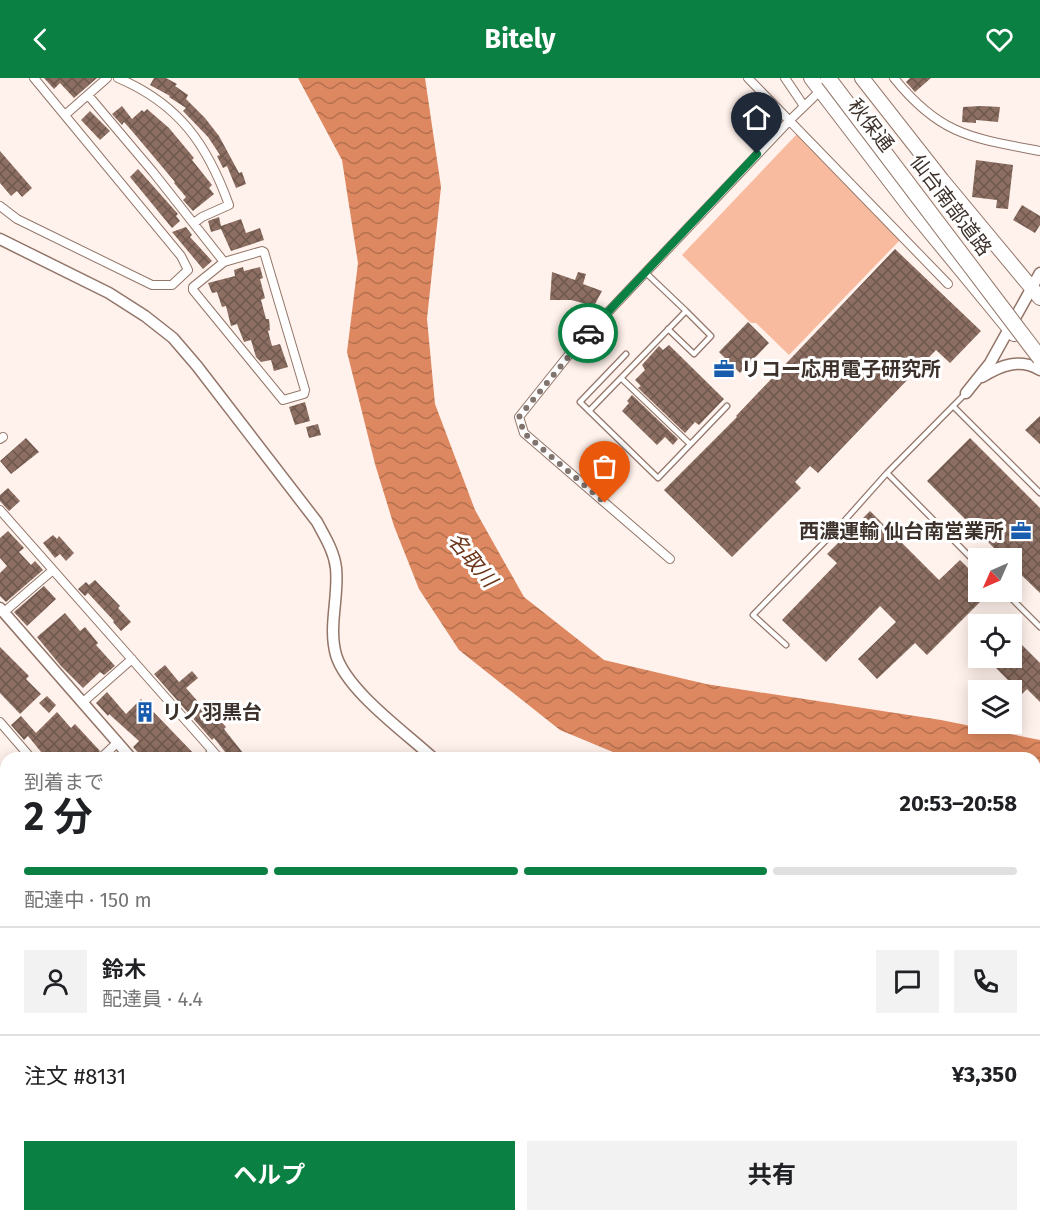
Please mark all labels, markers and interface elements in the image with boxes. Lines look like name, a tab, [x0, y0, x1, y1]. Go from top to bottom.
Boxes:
icon: back	[24, 23, 57, 56]
text: Bitely	[485, 23, 555, 55]
icon: heart	[983, 23, 1016, 56]
pin	[731, 92, 782, 154]
street label: 秋保通	[843, 94, 899, 156]
icon: home	[740, 101, 773, 134]
street label: 仙台南部道路	[905, 150, 997, 260]
courier	[558, 303, 618, 363]
icon: car	[572, 317, 605, 350]
office icon: リコー応用電子研究所	[712, 357, 736, 381]
place label: リコー応用電子研究所	[741, 357, 941, 381]
pin	[579, 441, 630, 503]
icon: bag	[588, 450, 621, 483]
place label: 西濃運輸 仙台南営業所	[799, 519, 1004, 543]
office icon: 西濃運輸 仙台南営業所	[1009, 519, 1033, 543]
water label: 名取川	[442, 528, 503, 594]
north arrow	[968, 548, 1022, 602]
map controls	[968, 548, 1022, 734]
button: locate	[968, 614, 1022, 668]
button: layers	[968, 680, 1022, 734]
building icon: リノ羽黒台	[133, 700, 157, 724]
place label: リノ羽黒台	[162, 700, 262, 724]
text: 到着まで	[24, 770, 104, 794]
text: 20:53–20:58	[900, 790, 1017, 817]
text: 2 分	[24, 794, 92, 840]
text: 配達中 · 150 m	[24, 888, 152, 912]
button: person	[24, 950, 87, 1013]
button: chat	[876, 950, 939, 1013]
button: phone	[954, 950, 1017, 1013]
text: 鈴木	[102, 956, 146, 983]
text: 配達員 · 4.4	[102, 987, 203, 1011]
text: ¥3,350	[952, 1061, 1017, 1088]
text: 注文 #8131	[24, 1063, 126, 1090]
button: ヘルプ	[24, 1141, 515, 1210]
button: 共有	[527, 1141, 1017, 1210]

